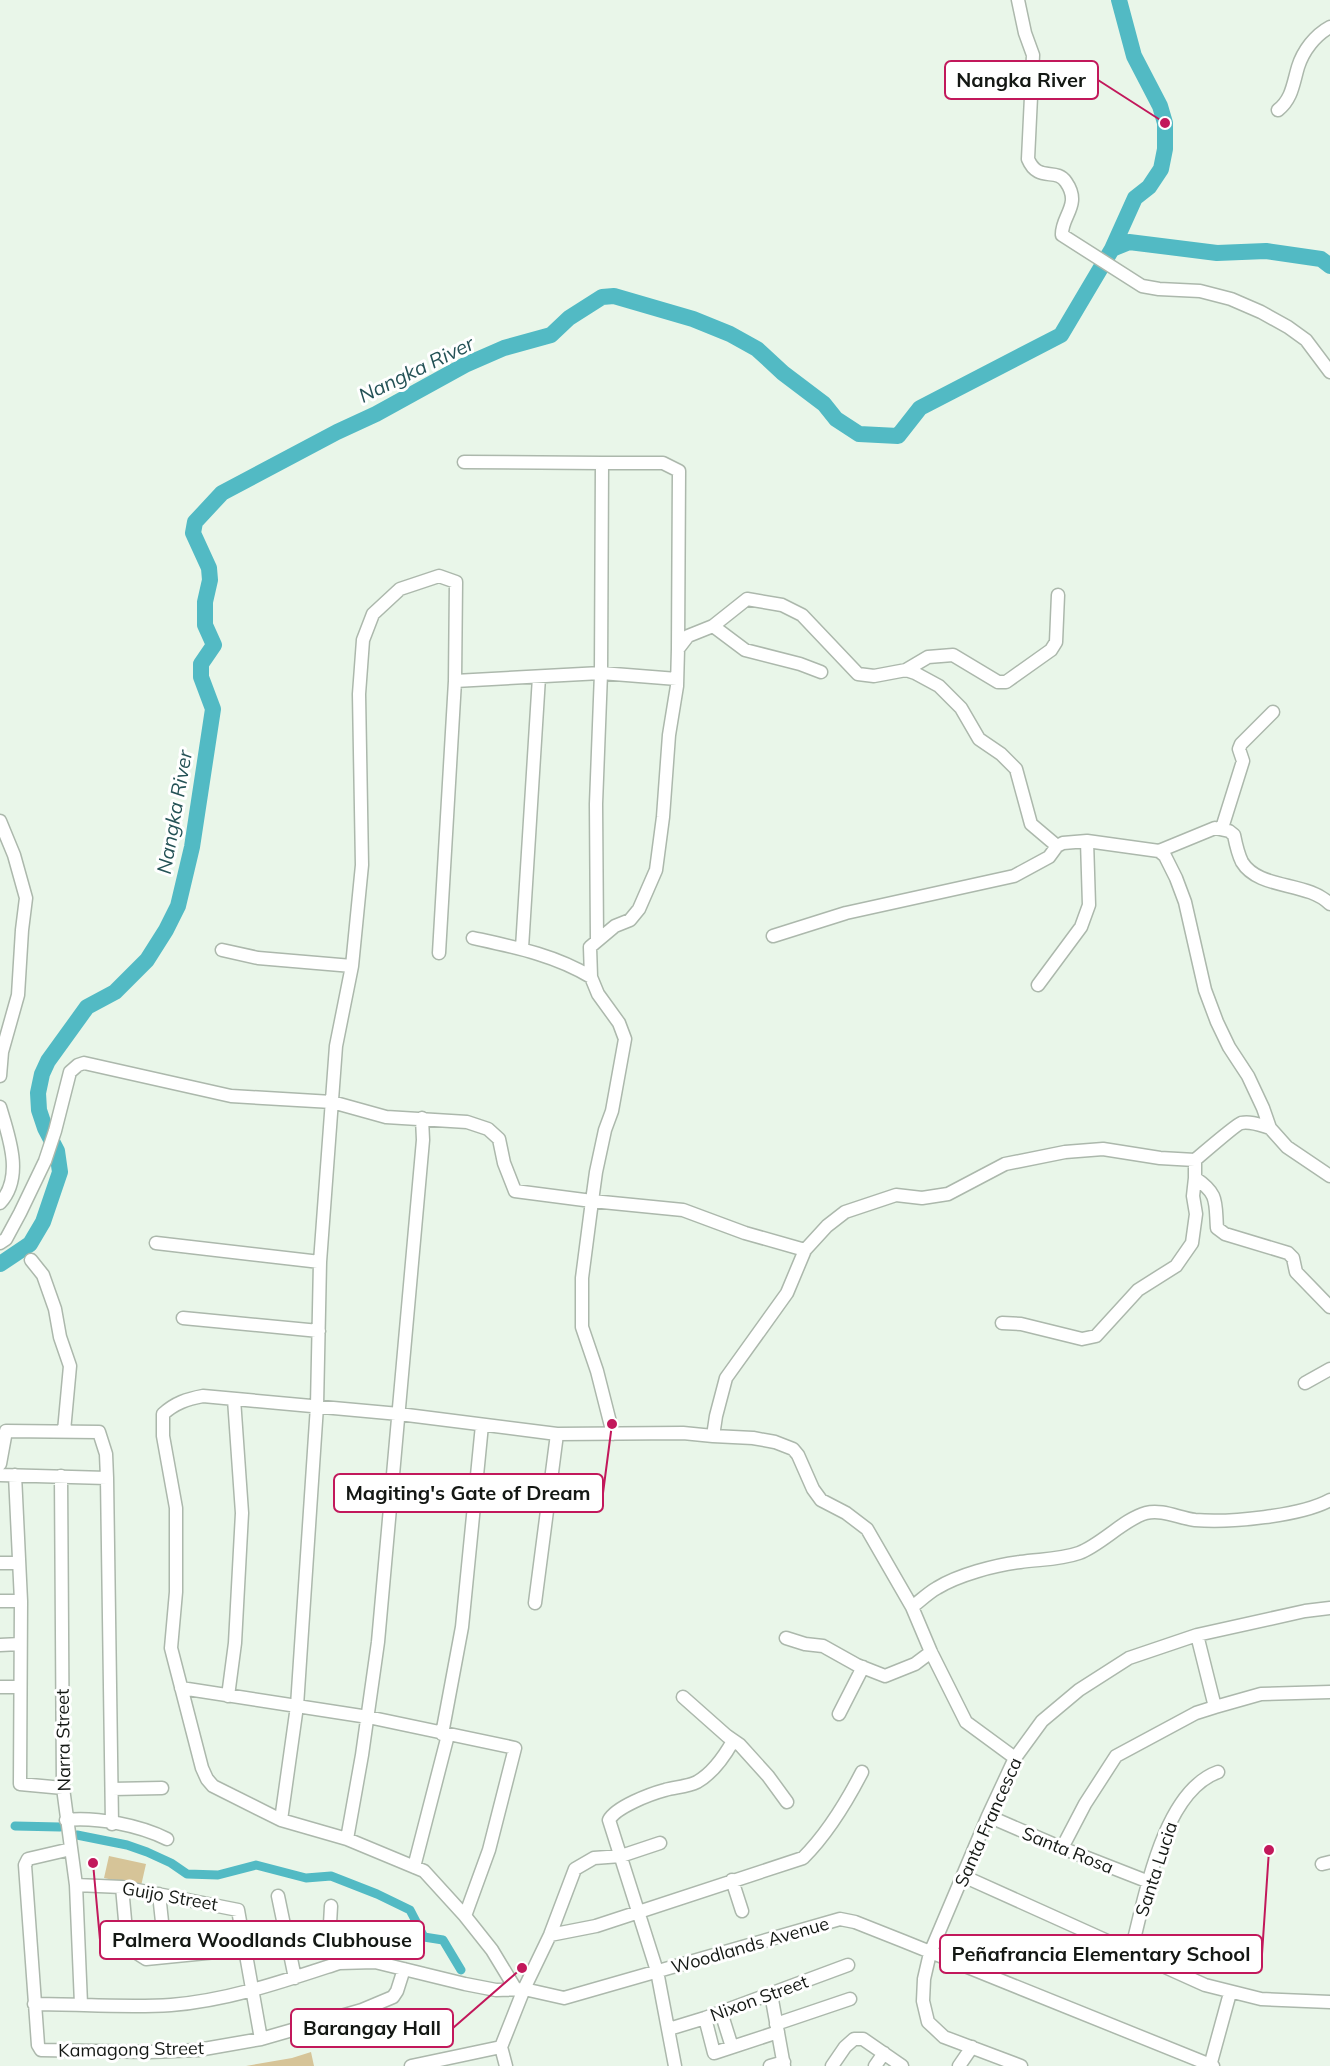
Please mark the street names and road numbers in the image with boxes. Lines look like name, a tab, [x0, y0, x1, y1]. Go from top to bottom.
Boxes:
street label: Narra Street	[51, 1689, 75, 1791]
street label: Santa Francesca	[949, 1754, 1027, 1890]
street label: Santa Lucia	[1130, 1819, 1182, 1919]
street label: Santa Rosa	[1019, 1821, 1117, 1879]
street label: Guijo Street	[120, 1876, 220, 1916]
street label: Woodlands Avenue	[668, 1911, 832, 1979]
street label: Nixon Street	[707, 1970, 811, 2026]
street label: Kamagong Street	[58, 2036, 204, 2062]

